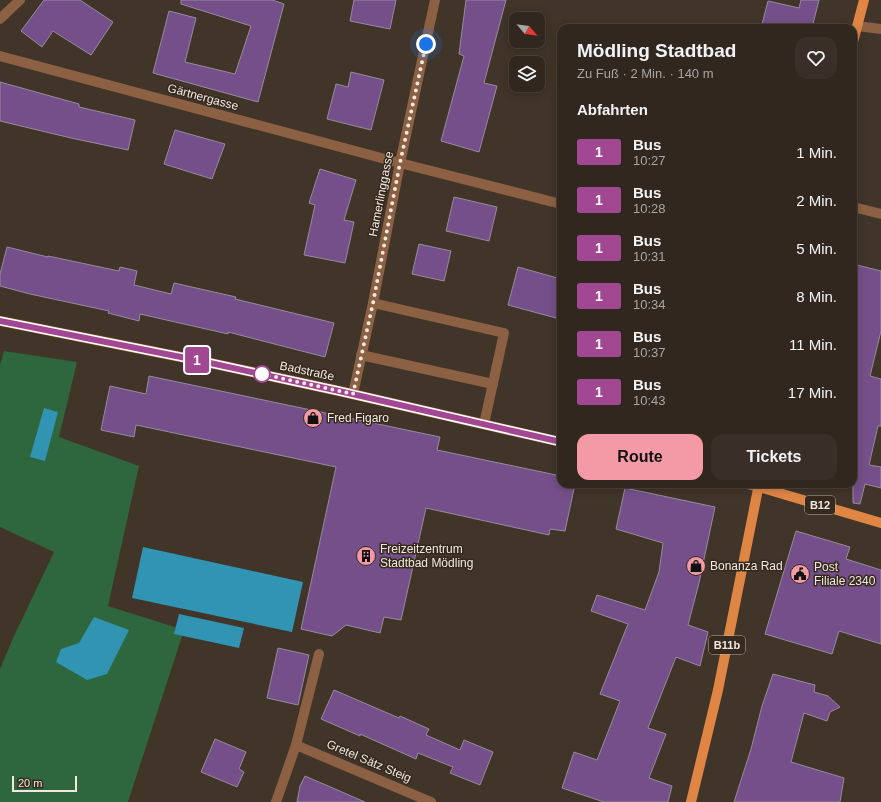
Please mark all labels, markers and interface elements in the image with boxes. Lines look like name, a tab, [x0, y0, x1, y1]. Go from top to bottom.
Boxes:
north arrow	[509, 12, 545, 48]
map controls	[509, 12, 545, 92]
your location	[416, 34, 436, 54]
button: heart	[795, 37, 837, 79]
text: Mödling Stadtbad	[577, 40, 736, 61]
button: layers	[509, 56, 545, 92]
text: Zu Fuß · 2 Min. · 140 m	[577, 66, 714, 81]
street label: Gärtnergasse	[166, 81, 240, 113]
text: Abfahrten	[577, 101, 648, 118]
text: Bus	[633, 136, 661, 153]
text: 1	[595, 144, 603, 160]
text: 1 Min.	[796, 144, 837, 161]
street label: Hamerlinggasse	[366, 150, 396, 238]
text: 10:27	[633, 153, 666, 168]
text: Bus	[633, 184, 661, 201]
text: 1	[595, 192, 603, 208]
text: 2 Min.	[796, 192, 837, 209]
text: 10:28	[633, 201, 666, 216]
text: Bus	[633, 232, 661, 249]
text: 1	[595, 240, 603, 256]
text: 5 Min.	[796, 240, 837, 257]
text: 10:31	[633, 249, 666, 264]
text: Bus	[633, 280, 661, 297]
text: 1	[595, 288, 603, 304]
text: 8 Min.	[796, 288, 837, 305]
text: 10:34	[633, 297, 666, 312]
text: Bus	[633, 328, 661, 345]
text: 1	[595, 336, 603, 352]
text: 11 Min.	[789, 336, 837, 353]
text: 10:37	[633, 345, 666, 360]
line badge: 1	[184, 347, 210, 373]
text: 1	[193, 352, 201, 368]
street label: Badstraße	[278, 358, 336, 384]
unlabelled marker	[253, 365, 271, 383]
text: Bus	[633, 376, 661, 393]
text: 1	[595, 384, 603, 400]
text: 17 Min.	[788, 384, 837, 401]
text: 10:43	[633, 393, 666, 408]
shop icon: Fred Figaro	[302, 407, 324, 429]
place label: Fred Figaro	[327, 411, 389, 425]
button: Route	[577, 434, 703, 480]
button: Tickets	[711, 434, 837, 480]
road number: B12	[805, 496, 835, 514]
place label: Freizeitzentrum Stadtbad Mödling	[380, 542, 473, 570]
building icon: Freizeitzentrum Stadtbad Mödling	[355, 545, 377, 567]
shop icon: Bonanza Rad	[685, 555, 707, 577]
place label: Bonanza Rad	[710, 559, 783, 573]
place label: Post Filiale 2340	[814, 560, 876, 588]
public building icon: Post Filiale 2340	[789, 563, 811, 585]
road number: B11b	[709, 636, 745, 654]
street label: Gretel Sätz Steig	[325, 737, 413, 785]
scale bar	[12, 774, 77, 793]
text: 20 m	[18, 777, 42, 789]

